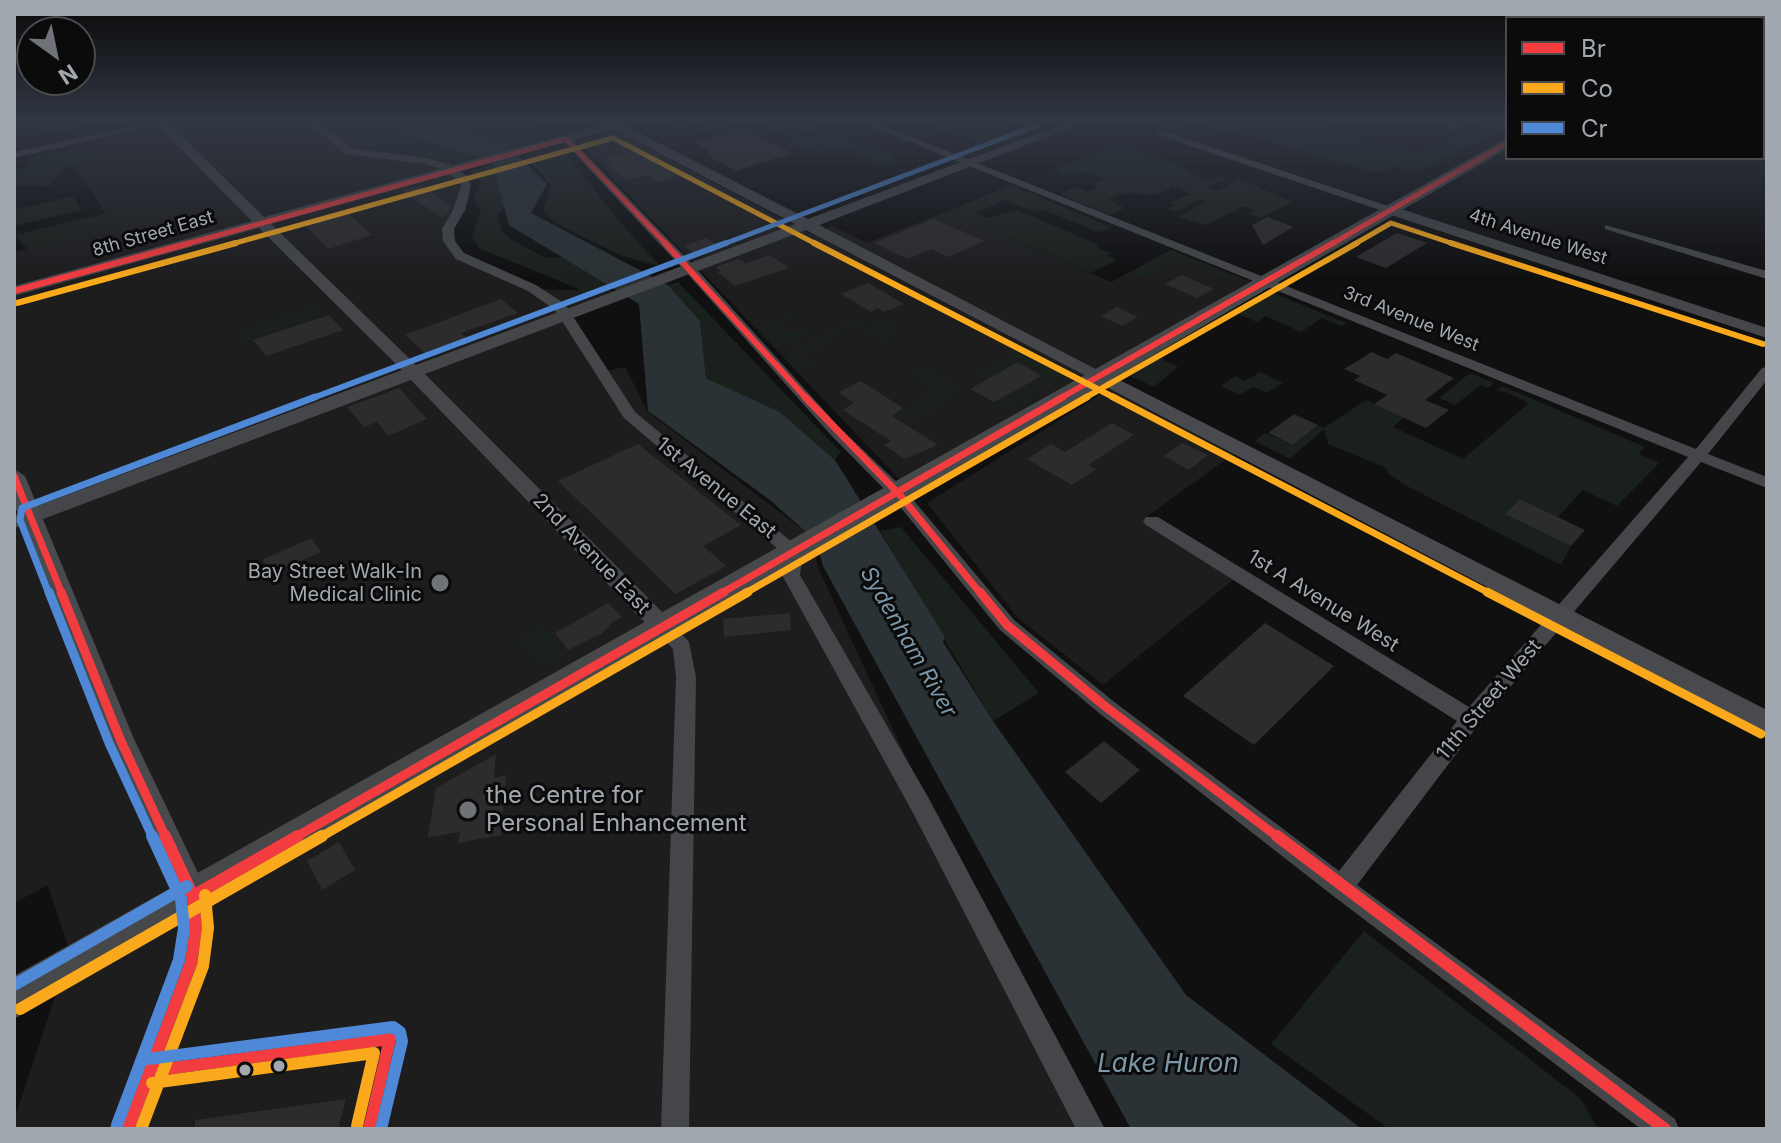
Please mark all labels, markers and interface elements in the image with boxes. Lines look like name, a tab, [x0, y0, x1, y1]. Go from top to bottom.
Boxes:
north arrow	[16, 16, 96, 96]
legend	[1505, 16, 1765, 160]
text: Br	[1581, 34, 1606, 63]
text: N	[54, 59, 82, 90]
text: Co	[1581, 74, 1613, 103]
text: Cr	[1581, 114, 1608, 143]
street label: 4th Avenue West	[1466, 204, 1610, 270]
street label: 8th Street East	[90, 206, 216, 262]
street label: 3rd Avenue West	[1340, 282, 1482, 356]
street label: 1st Avenue East	[651, 432, 781, 544]
street label: 2nd Avenue East	[527, 489, 655, 619]
street label: 1st A Avenue West	[1243, 545, 1403, 657]
place label: Bay Street Walk-In Medical Clinic	[248, 560, 422, 607]
water label: Sydenham River	[854, 562, 962, 722]
marker: Bay Street Walk-In Medical Clinic	[429, 572, 451, 594]
street label: 11th Street West	[1432, 635, 1546, 765]
place label: the Centre for Personal Enhancement	[486, 782, 747, 838]
marker: the Centre for Personal Enhancement	[457, 799, 479, 821]
water label: Lake Huron	[1097, 1048, 1239, 1080]
unlabelled marker	[271, 1058, 287, 1074]
unlabelled marker	[237, 1062, 253, 1078]

